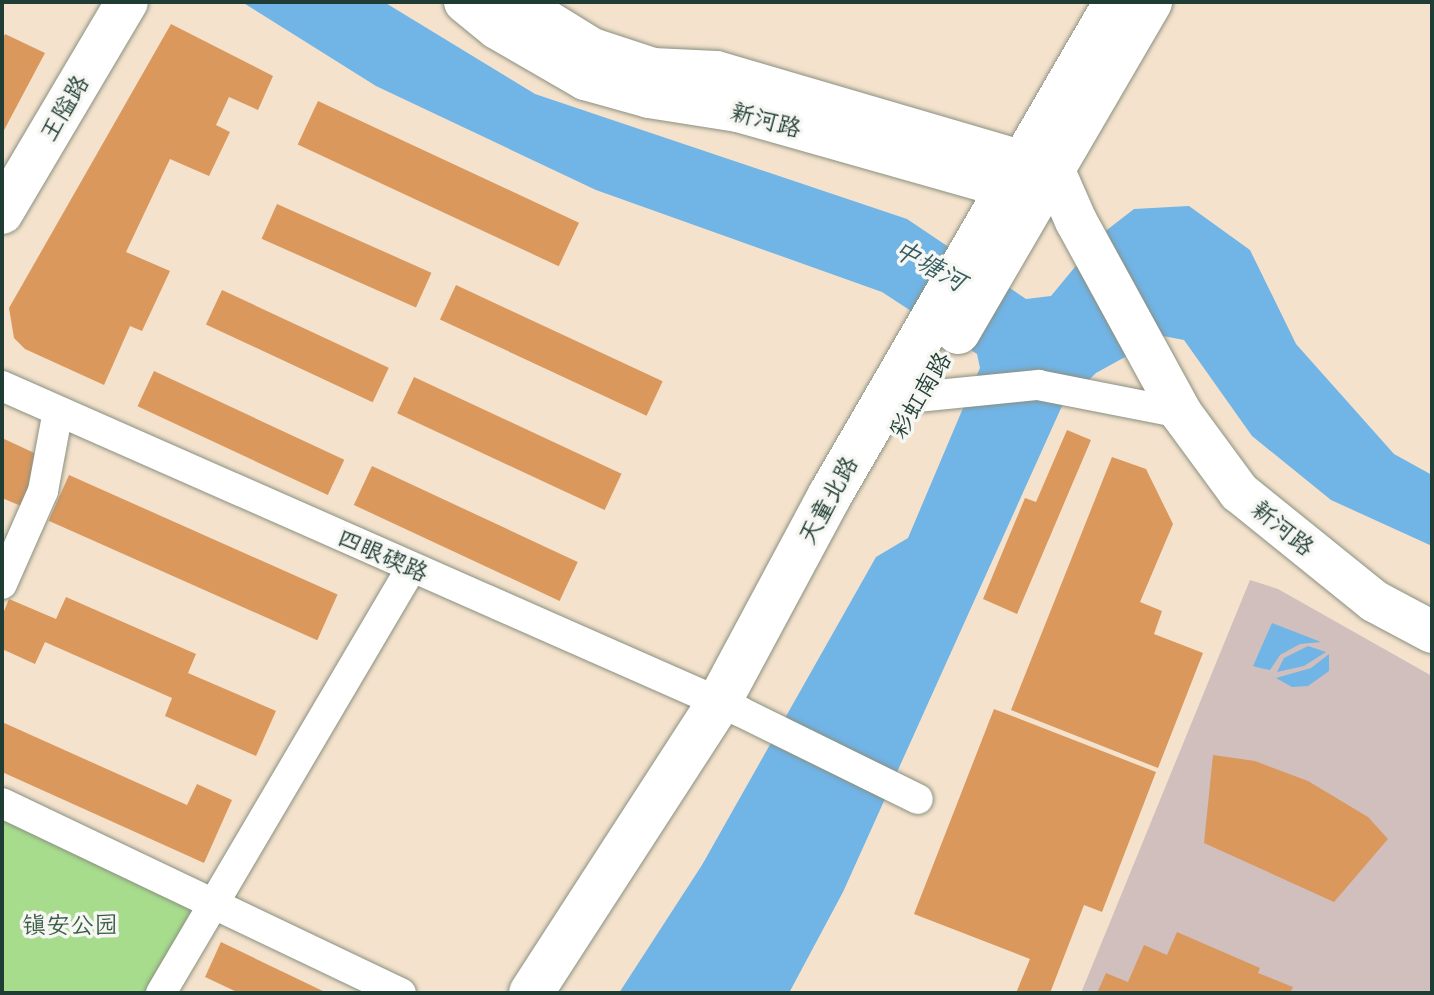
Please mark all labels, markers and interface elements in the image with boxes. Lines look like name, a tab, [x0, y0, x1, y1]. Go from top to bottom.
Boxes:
street label: 王隘路	[33, 70, 95, 146]
street label: 新河路	[727, 97, 805, 143]
water label: 中塘河	[888, 232, 972, 298]
street label: 彩虹南路	[883, 346, 957, 444]
street label: 天童北路	[792, 451, 864, 549]
street label: 新河路	[1246, 494, 1320, 562]
street label: 四眼碶路	[333, 522, 433, 588]
park label: 镇安公园	[22, 911, 118, 939]

